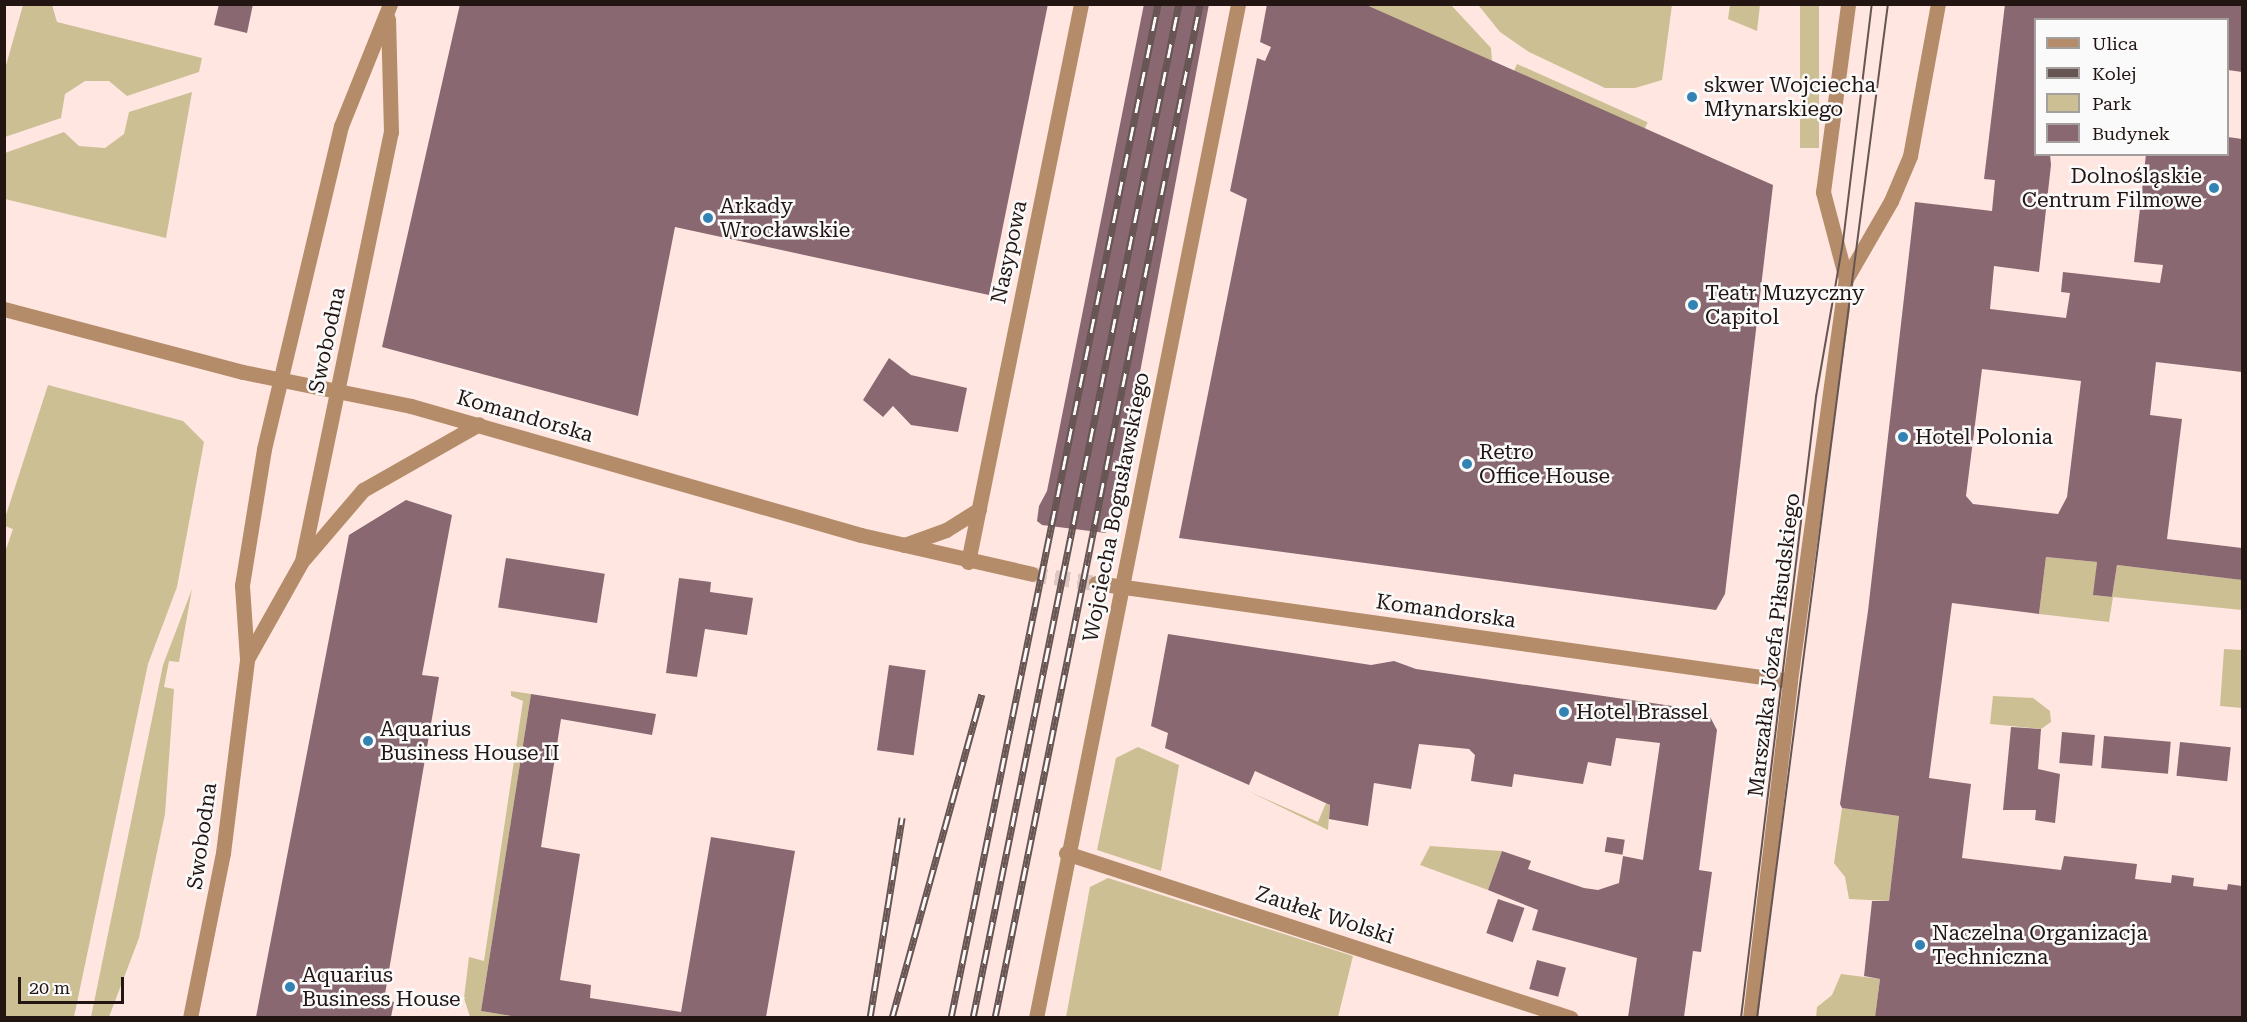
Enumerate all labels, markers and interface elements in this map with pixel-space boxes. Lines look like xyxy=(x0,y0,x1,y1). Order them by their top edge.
legend xyxy=(2034,18,2229,156)
text: Ulica xyxy=(2092,33,2138,54)
text: Kolej xyxy=(2092,63,2137,84)
place label: skwer Wojciecha Młynarskiego xyxy=(1704,72,1876,122)
marker: skwer Wojciecha Młynarskiego xyxy=(1685,90,1699,104)
text: Park xyxy=(2092,93,2132,114)
text: Budynek xyxy=(2092,123,2170,144)
place label: Dolnośląskie Centrum Filmowe xyxy=(2022,163,2202,213)
marker: Dolnośląskie Centrum Filmowe xyxy=(2207,181,2221,195)
place label: Arkady Wrocławskie xyxy=(720,193,850,243)
street label: Nasypowa xyxy=(986,198,1032,306)
marker: Arkady Wrocławskie xyxy=(701,211,715,225)
place label: Teatr Muzyczny Capitol xyxy=(1705,280,1864,330)
street label: Swobodna xyxy=(303,285,351,395)
marker: Teatr Muzyczny Capitol xyxy=(1686,298,1700,312)
street label: Wojciecha Bogusławskiego xyxy=(1077,370,1155,644)
street label: Komandorska xyxy=(454,384,596,448)
place label: Hotel Polonia xyxy=(1915,424,2053,450)
marker: Hotel Polonia xyxy=(1896,430,1910,444)
place label: Retro Office House xyxy=(1479,439,1610,489)
marker: Retro Office House xyxy=(1460,457,1474,471)
street label: Marszałka Józefa Piłsudskiego xyxy=(1743,492,1805,798)
street label: Komandorska xyxy=(1375,589,1517,633)
place label: Hotel Brassel xyxy=(1576,699,1708,725)
marker: Hotel Brassel xyxy=(1557,705,1571,719)
place label: Aquarius Business House II xyxy=(380,716,560,766)
marker: Aquarius Business House II xyxy=(361,734,375,748)
street label: Swobodna xyxy=(182,781,222,891)
street label: Zaułek Wolski xyxy=(1253,881,1397,949)
place label: Naczelna Organizacja Techniczna xyxy=(1932,920,2148,970)
marker: Naczelna Organizacja Techniczna xyxy=(1913,938,1927,952)
place label: Aquarius Business House xyxy=(302,962,461,1012)
scale bar xyxy=(21,965,128,1003)
text: 20 m xyxy=(29,977,70,998)
marker: Aquarius Business House xyxy=(283,980,297,994)

